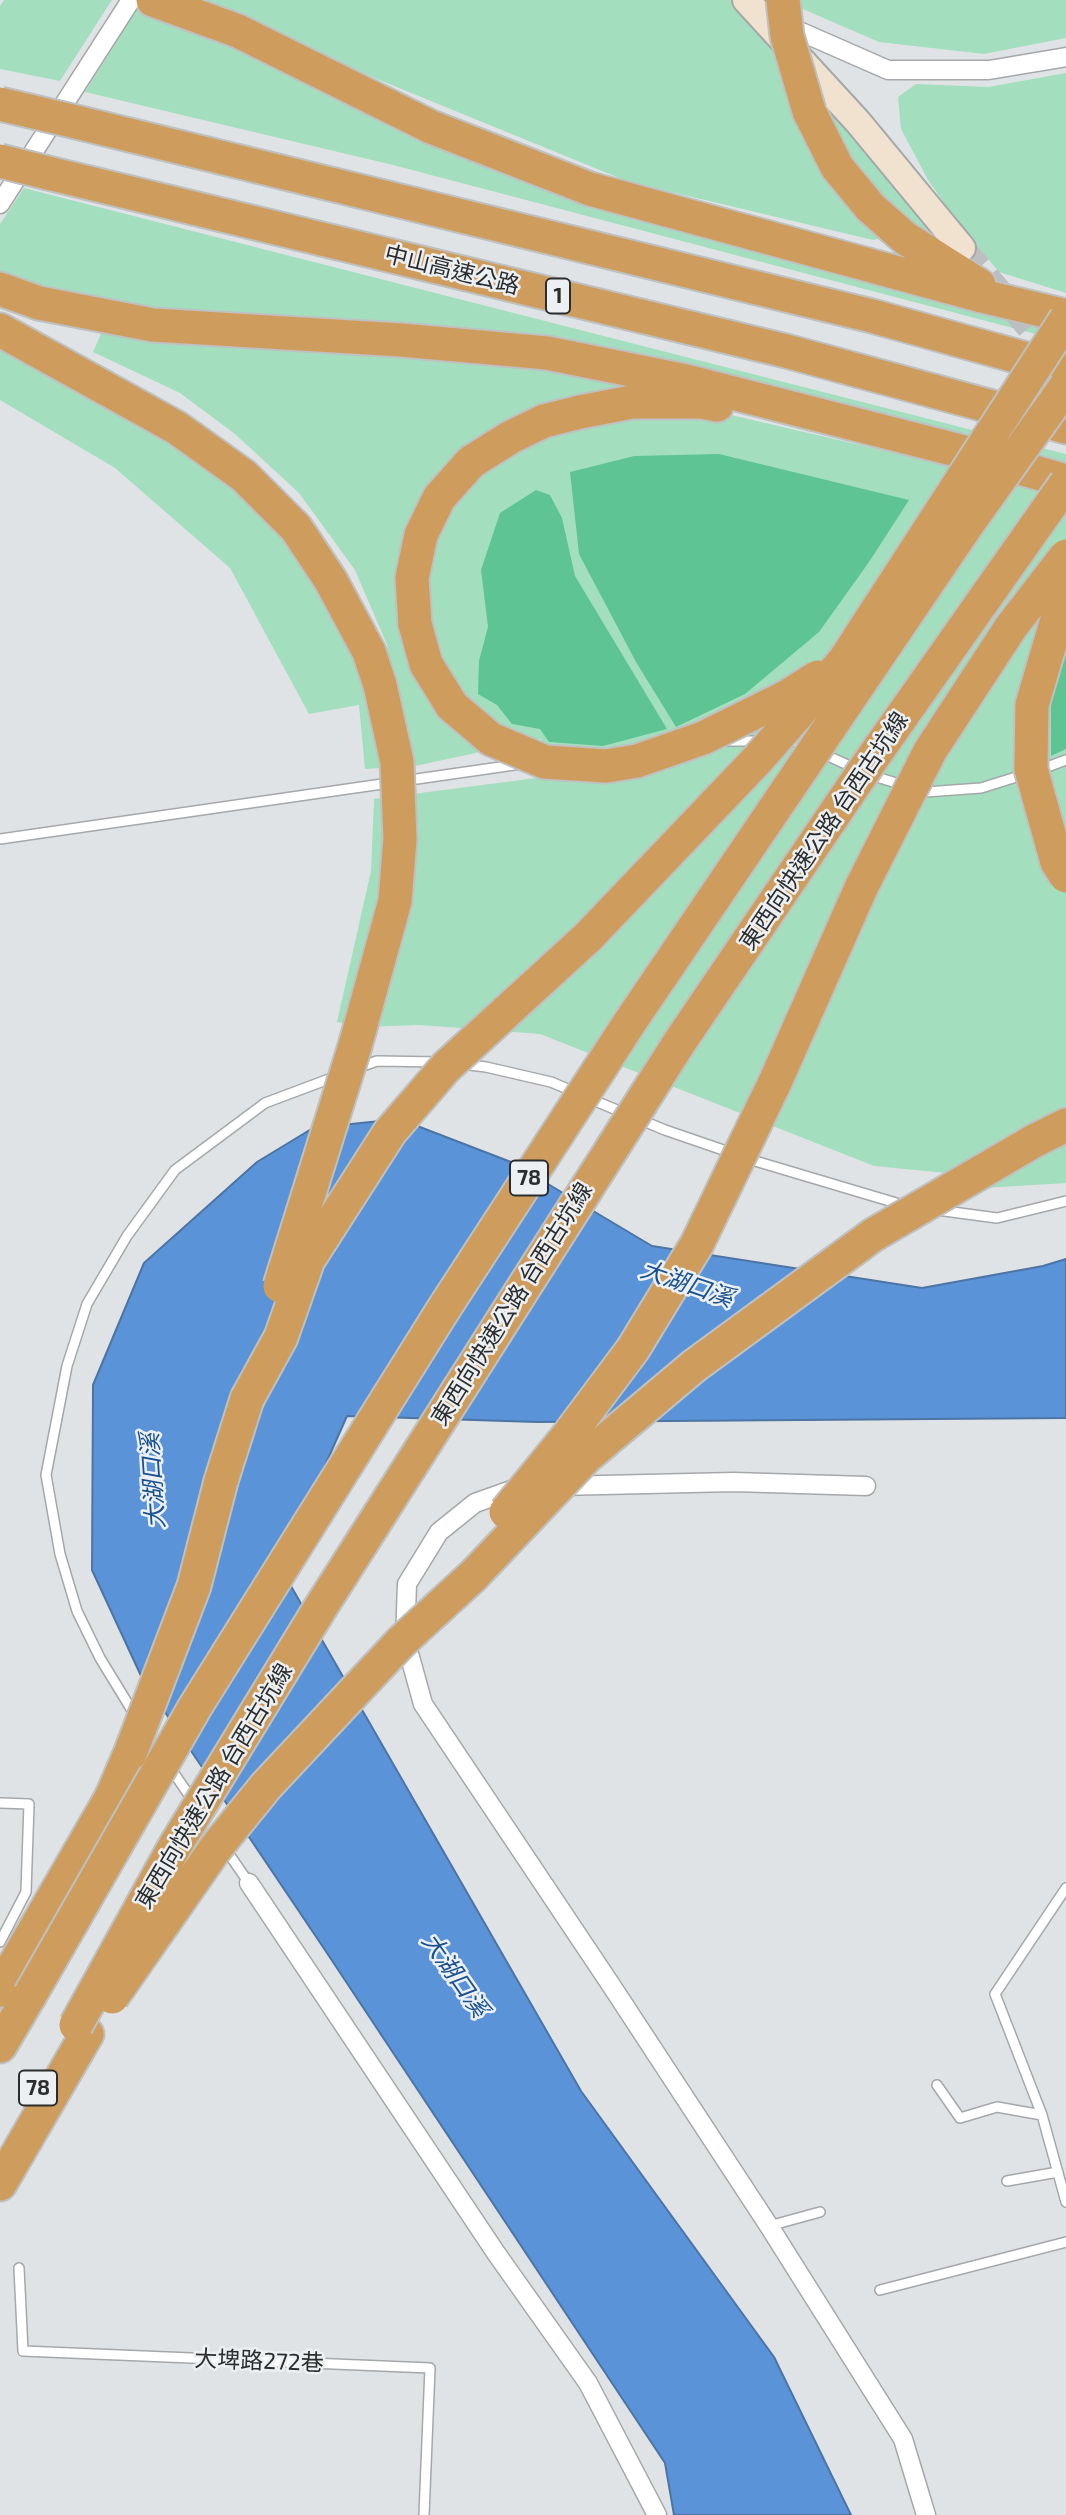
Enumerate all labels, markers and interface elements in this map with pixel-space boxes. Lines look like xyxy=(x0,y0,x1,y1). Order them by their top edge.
street label: 中山高速公路 xyxy=(382,240,522,300)
road number: 1 xyxy=(546,278,570,314)
street label: 東西向快速公路 台西古坑線 xyxy=(734,707,914,955)
road number: 78 xyxy=(510,1160,548,1196)
street label: 東西向快速公路 台西古坑線 xyxy=(426,1177,598,1431)
water label: 大湖口溪 xyxy=(637,1255,737,1313)
water label: 大湖口溪 xyxy=(135,1432,171,1530)
street label: 東西向快速公路 台西古坑線 xyxy=(130,1658,298,1914)
water label: 大湖口溪 xyxy=(416,1927,494,2023)
road number: 78 xyxy=(19,2070,57,2106)
street label: 大埤路272巷 xyxy=(194,2345,324,2377)

